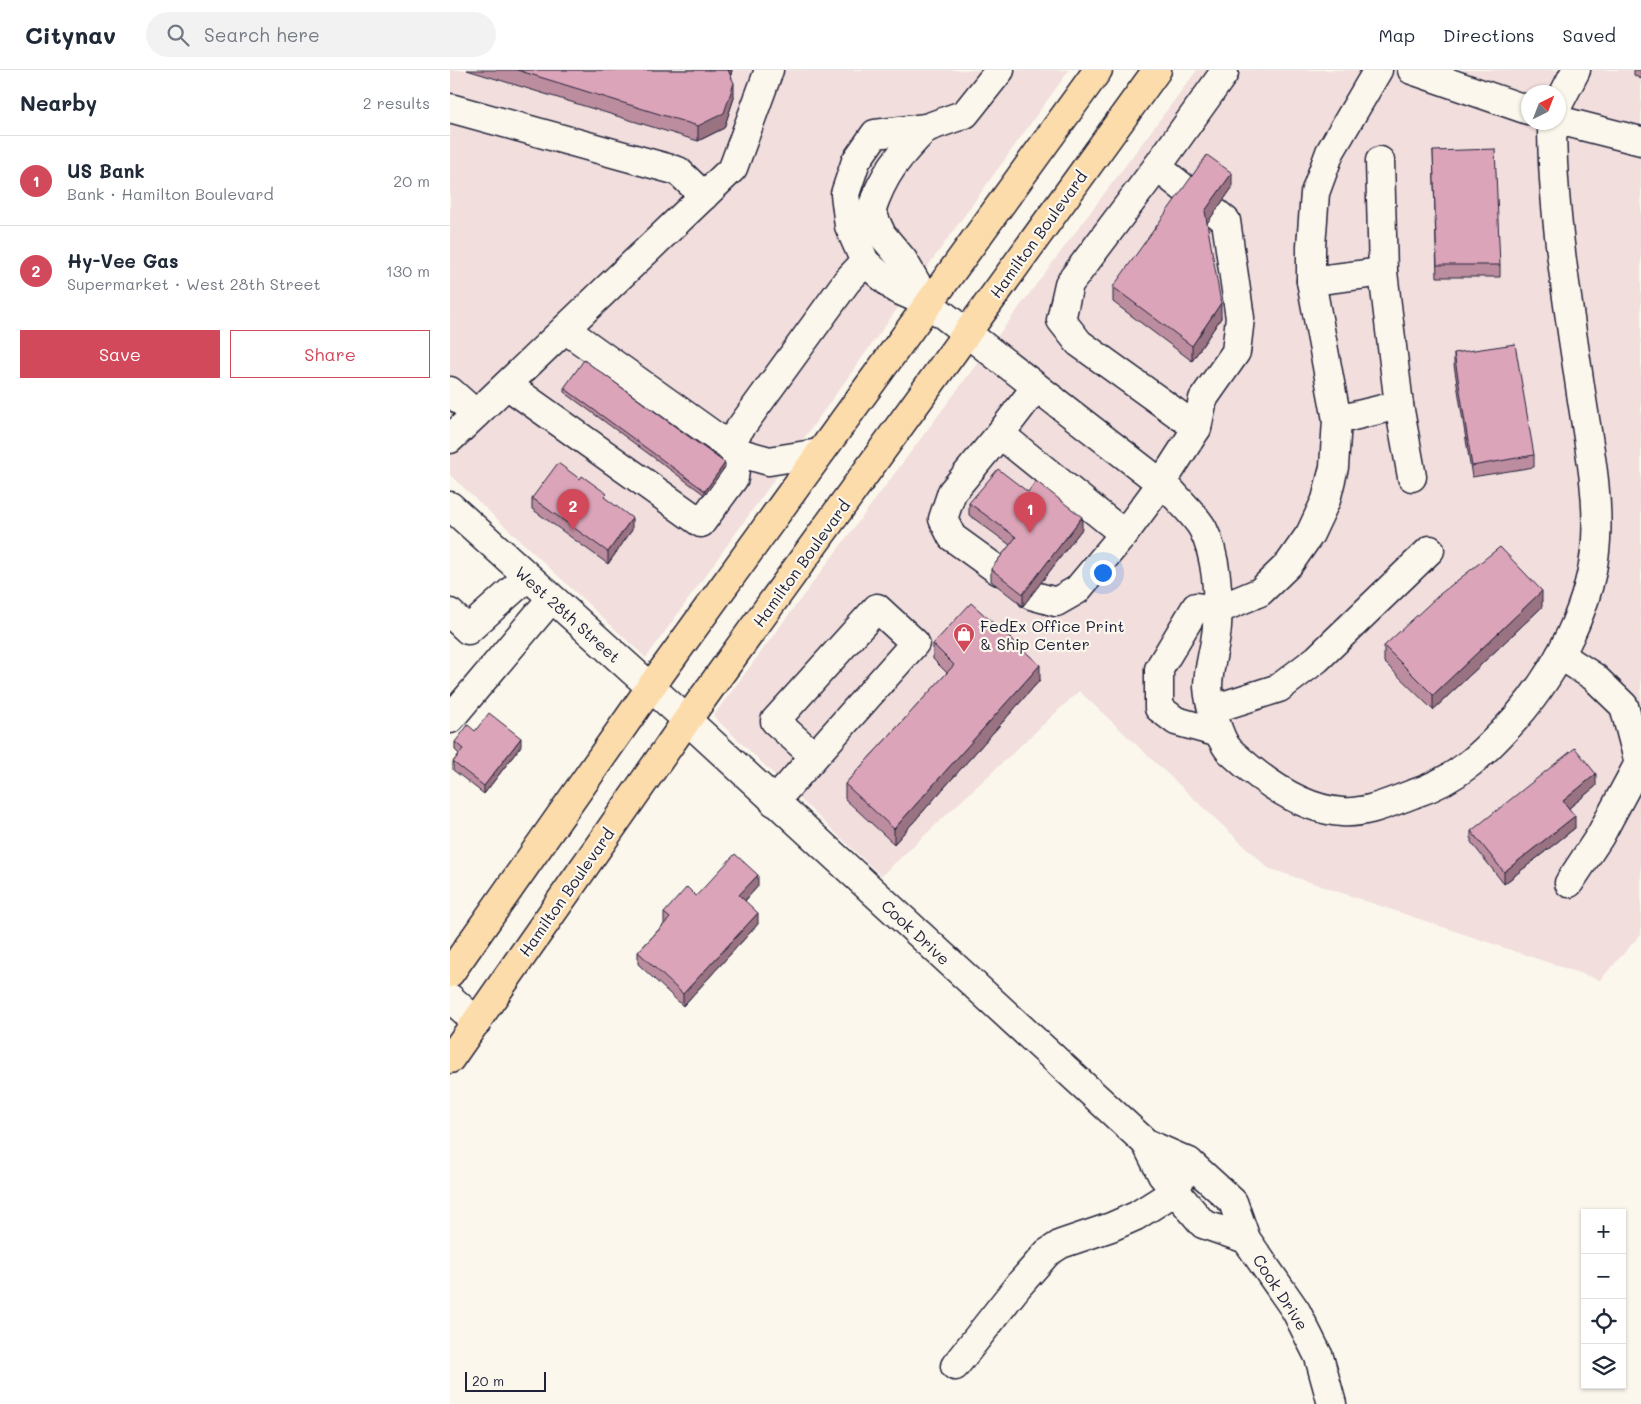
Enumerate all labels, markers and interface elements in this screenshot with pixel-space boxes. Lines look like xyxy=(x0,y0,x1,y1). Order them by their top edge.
search box xyxy=(146,12,496,57)
text: Citynav xyxy=(25,19,116,50)
icon: search xyxy=(164,21,192,49)
text: Search here xyxy=(204,22,320,47)
text: Map xyxy=(1378,23,1415,47)
text: Directions xyxy=(1443,23,1535,47)
text: Saved xyxy=(1563,23,1616,47)
north arrow xyxy=(1521,85,1566,130)
text: Nearby xyxy=(20,89,97,116)
text: 2 results xyxy=(363,92,430,113)
text: US Bank xyxy=(67,158,145,183)
street label: Hamilton Boulevard xyxy=(985,166,1091,302)
text: 1 xyxy=(32,170,40,191)
text: 20 m xyxy=(393,170,430,191)
text: Bank · Hamilton Boulevard xyxy=(67,183,274,204)
text: Hy-Vee Gas xyxy=(67,248,179,273)
text: 2 xyxy=(32,260,40,281)
text: 130 m xyxy=(386,260,430,281)
text: Supermarket · West 28th Street xyxy=(67,273,321,294)
button: Save xyxy=(20,330,220,378)
button: Share xyxy=(230,330,430,378)
pin: 2 xyxy=(557,489,589,530)
pin: 1 xyxy=(1014,492,1046,533)
street label: Hamilton Boulevard xyxy=(748,495,854,631)
your location xyxy=(1090,560,1116,586)
street label: West 28th Street xyxy=(511,561,625,667)
place label: FedEx Office Print & Ship Center xyxy=(980,615,1124,654)
shop icon: FedEx Office Print & Ship Center xyxy=(952,622,976,653)
street label: Hamilton Boulevard xyxy=(514,824,618,960)
street label: Cook Drive xyxy=(877,895,955,969)
map controls xyxy=(1581,1209,1626,1389)
button: + xyxy=(1581,1209,1626,1254)
street label: Cook Drive xyxy=(1249,1250,1313,1334)
button: − xyxy=(1581,1254,1626,1299)
button: locate xyxy=(1581,1299,1626,1344)
button: layers xyxy=(1581,1344,1626,1389)
scale bar xyxy=(465,1369,546,1392)
text: 20 m xyxy=(472,1371,504,1390)

